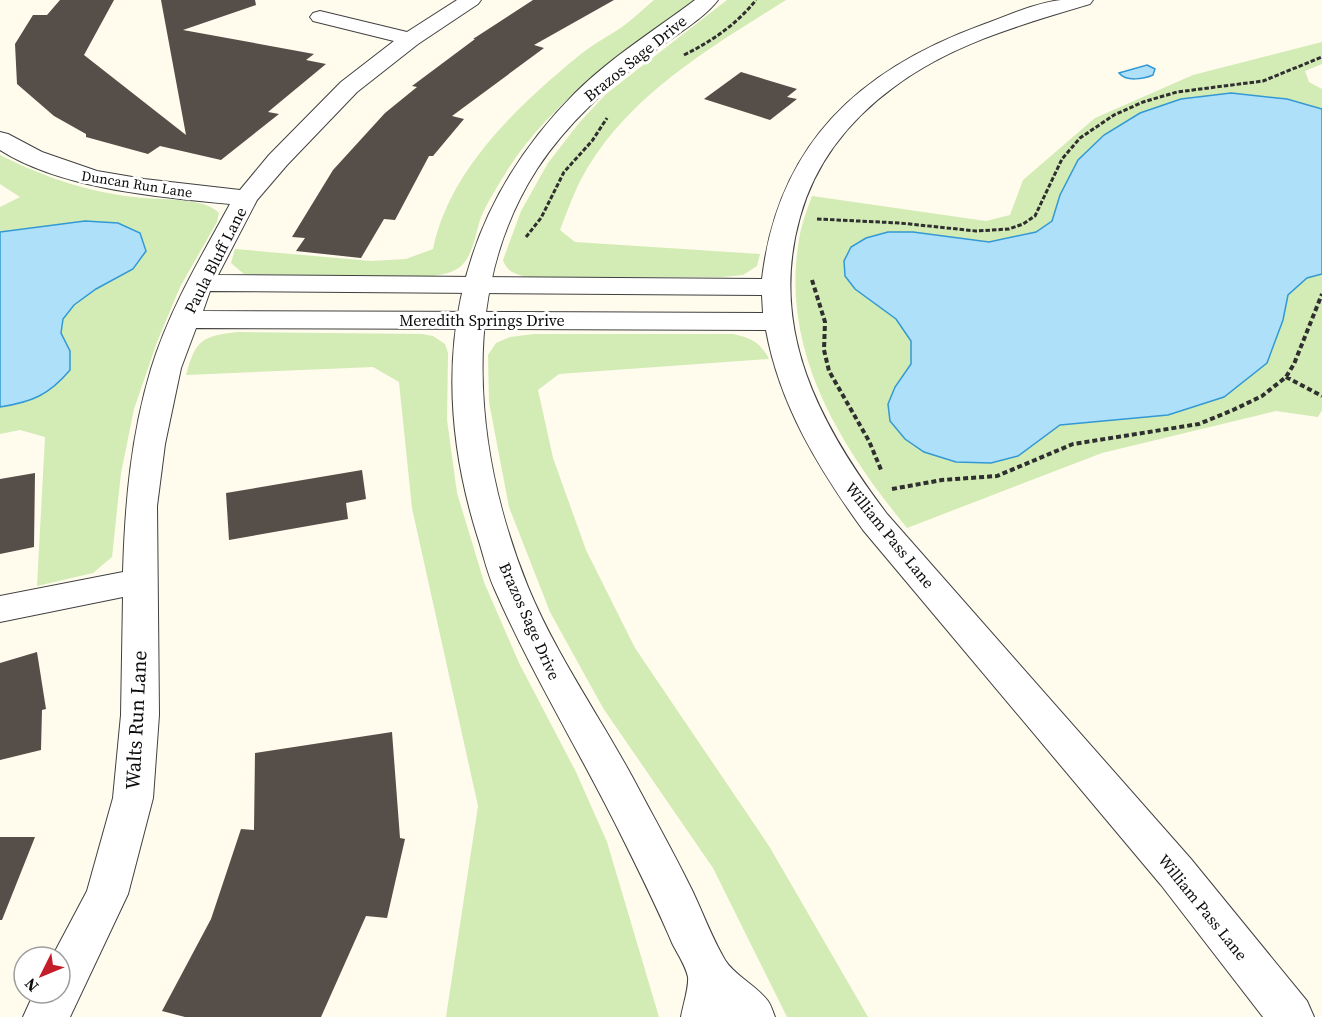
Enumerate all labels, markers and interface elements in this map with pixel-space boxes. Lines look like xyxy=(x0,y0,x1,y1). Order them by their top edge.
street label: Brazos Sage Drive xyxy=(579,10,691,106)
street label: Duncan Run Lane xyxy=(80,165,194,203)
street label: Paula Bluff Lane xyxy=(179,203,251,317)
street label: Meredith Springs Drive xyxy=(399,309,565,331)
street label: William Pass Lane xyxy=(840,477,940,593)
street label: Brazos Sage Drive xyxy=(494,559,566,683)
street label: Walts Run Lane xyxy=(118,650,154,790)
street label: William Pass Lane xyxy=(1153,849,1253,965)
north arrow xyxy=(12,945,72,1005)
text: N xyxy=(19,973,43,997)

